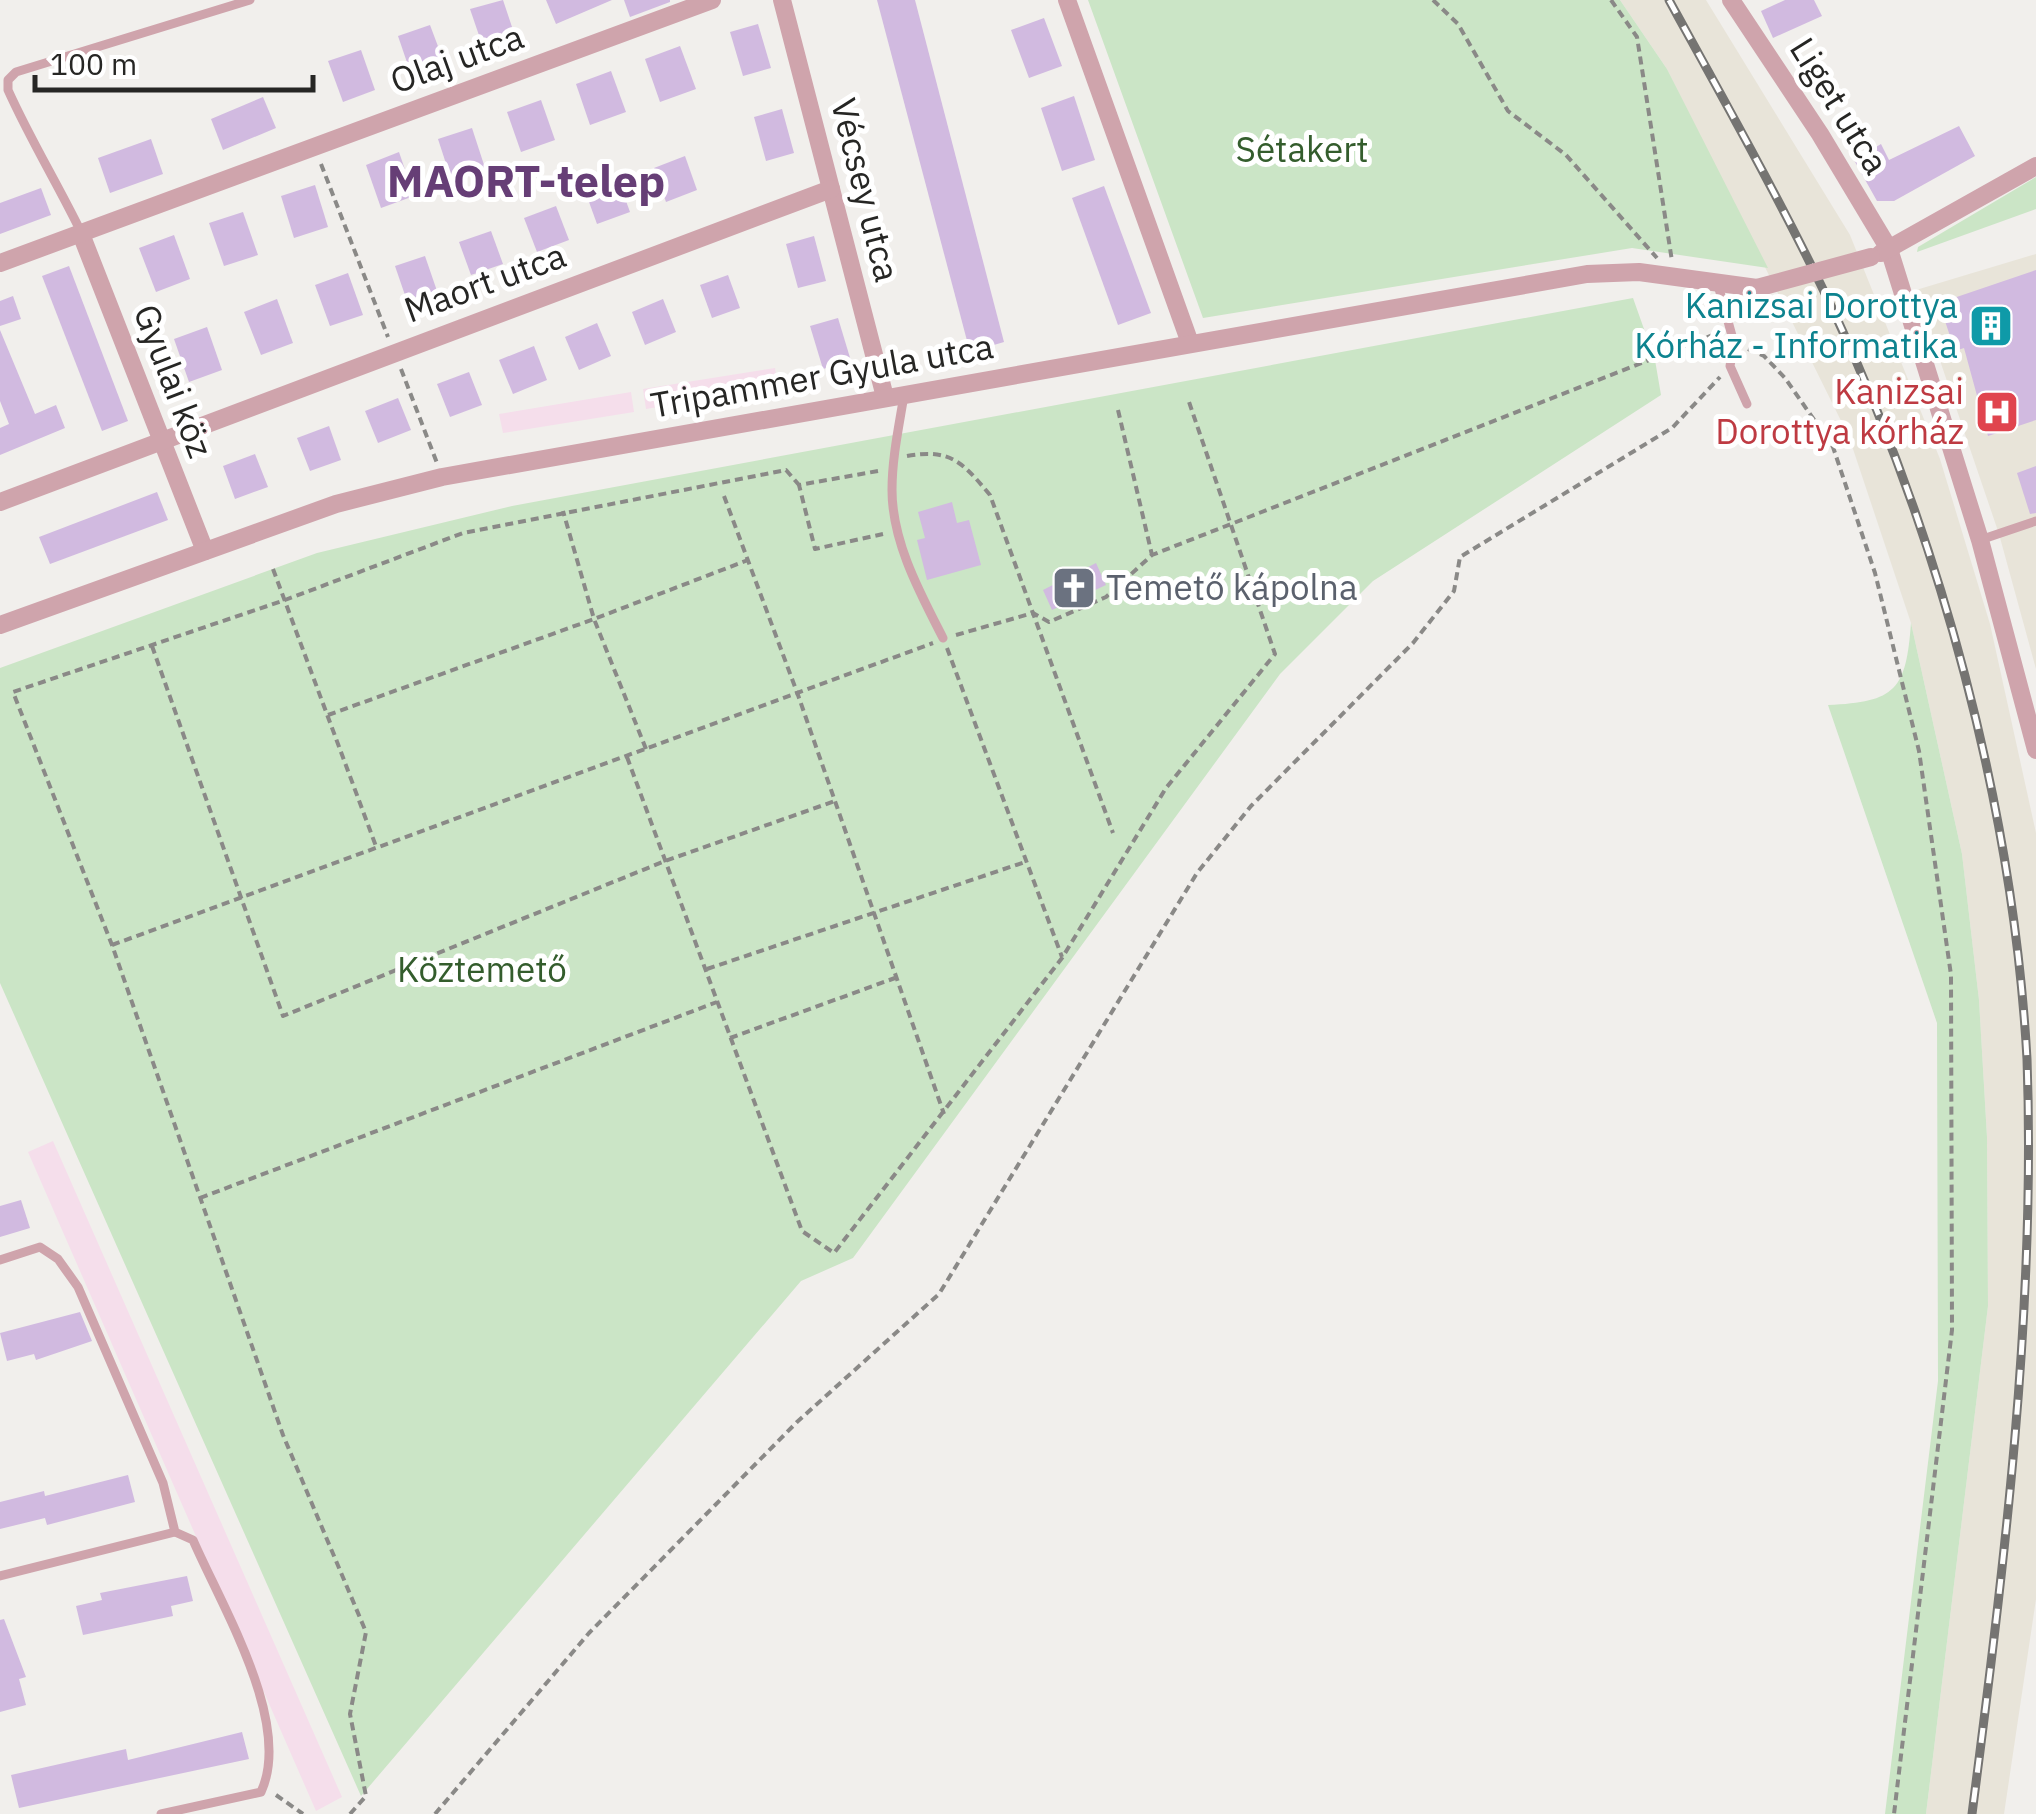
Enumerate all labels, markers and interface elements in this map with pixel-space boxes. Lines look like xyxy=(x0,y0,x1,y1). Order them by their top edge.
street label: Olaj utca xyxy=(384,13,530,103)
street label: Liget utca xyxy=(1780,29,1900,182)
scale bar xyxy=(35,30,312,92)
text: 100 m xyxy=(50,44,137,83)
street label: Vécsey utca xyxy=(821,93,911,286)
park label: Sétakert xyxy=(1236,126,1368,172)
district label: MAORT-telep xyxy=(387,151,665,209)
street label: Maort utca xyxy=(398,232,572,332)
place label: Kanizsai Dorottya Kórház - Informatika xyxy=(1634,282,1958,368)
street label: Gyulai köz xyxy=(124,298,224,464)
building icon: Kanizsai Dorottya Kórház - Informatika xyxy=(1968,303,2014,349)
street label: Tripammer Gyula utca xyxy=(647,322,997,428)
place label: Kanizsai Dorottya kórház xyxy=(1715,368,1964,454)
hospital icon: Kanizsai Dorottya kórház xyxy=(1974,389,2020,435)
place label: Temető kápolna xyxy=(1106,564,1358,610)
church icon: Temető kápolna xyxy=(1051,565,1097,611)
park label: Köztemető xyxy=(397,946,567,992)

